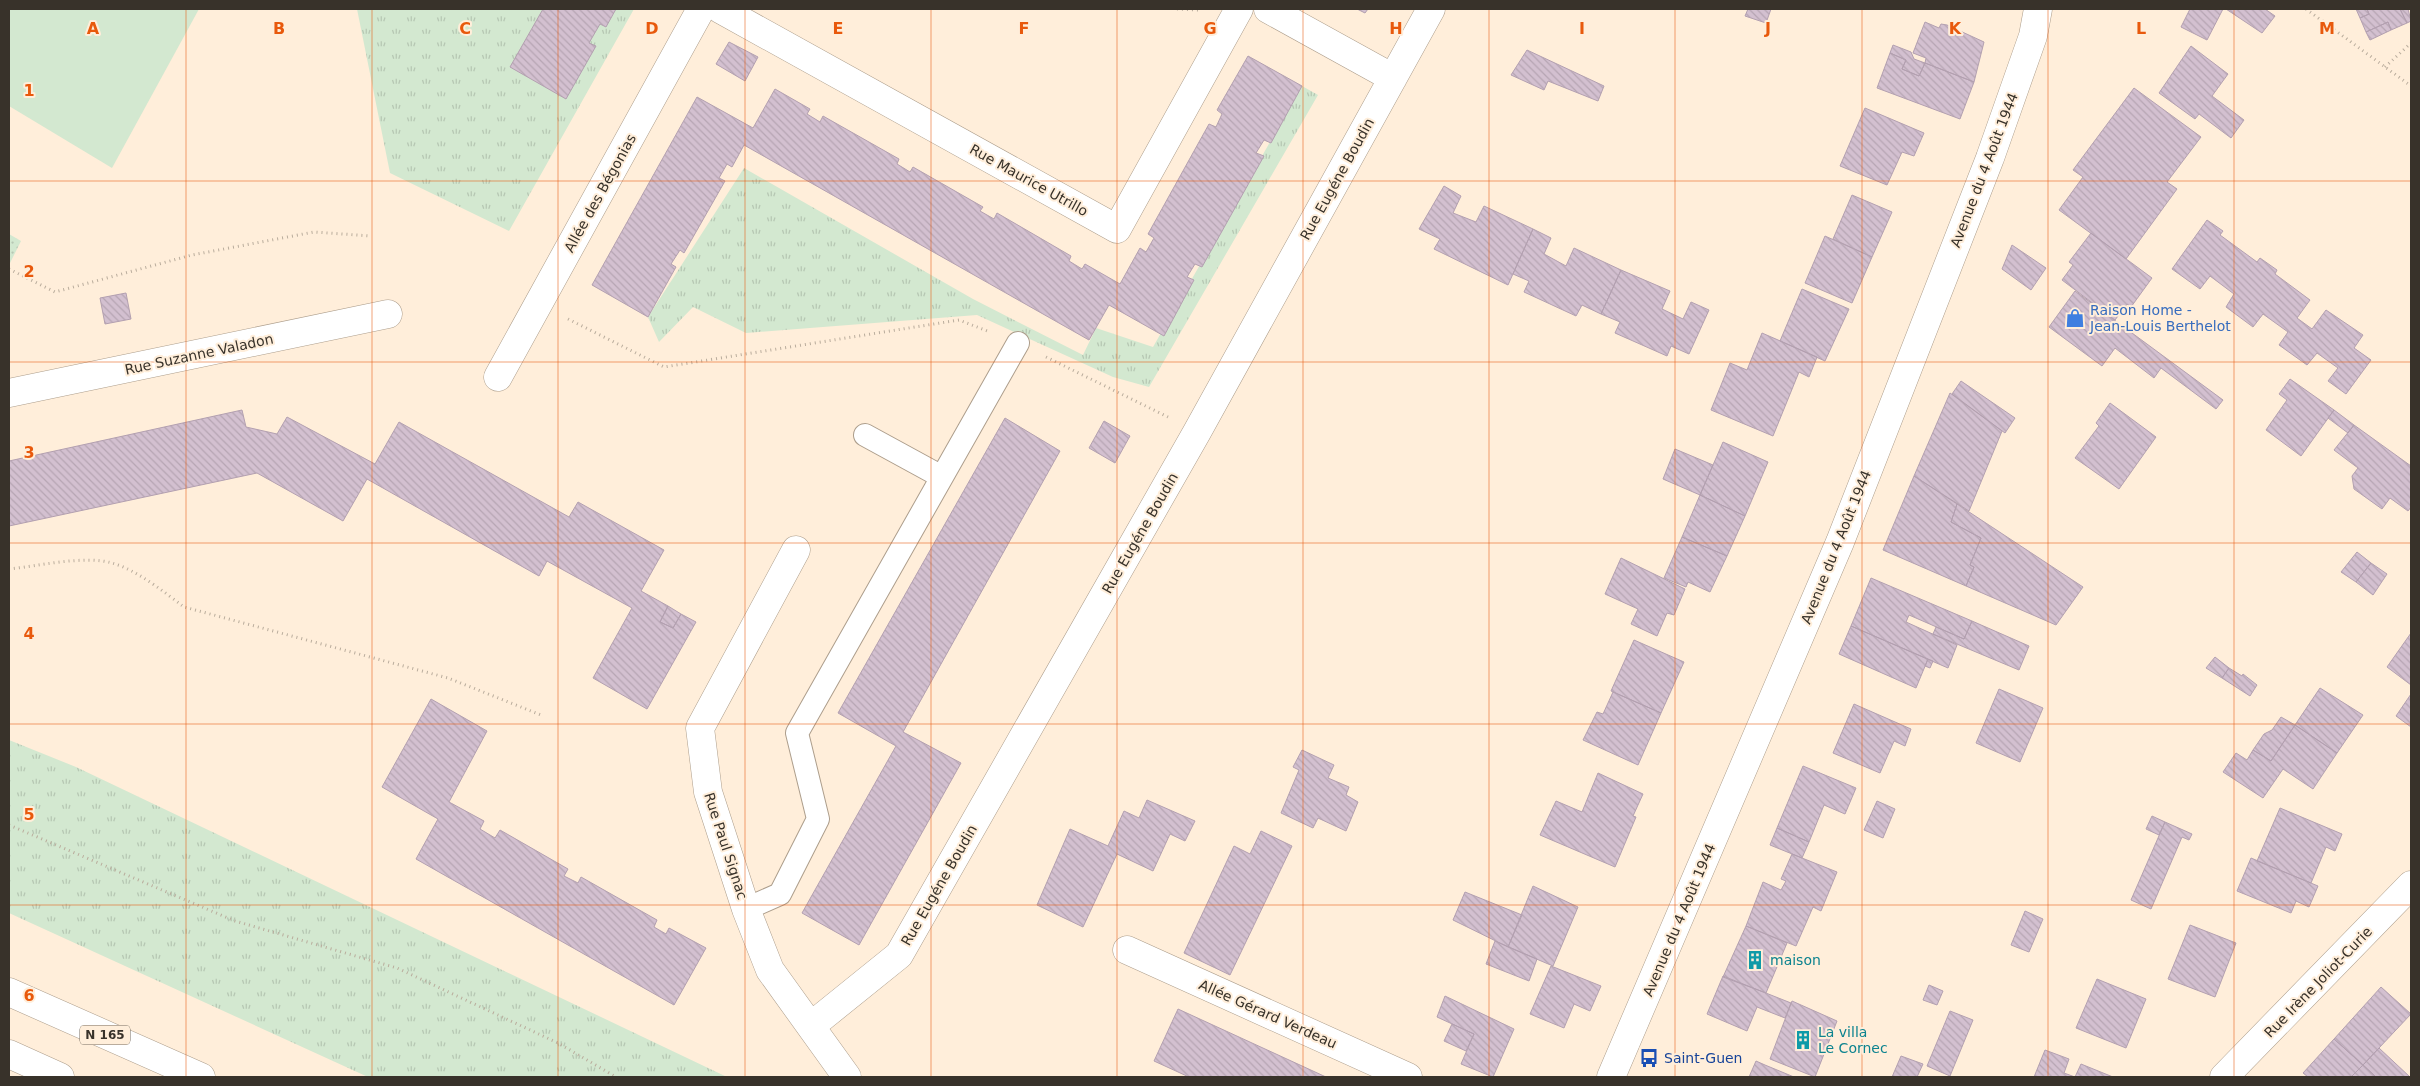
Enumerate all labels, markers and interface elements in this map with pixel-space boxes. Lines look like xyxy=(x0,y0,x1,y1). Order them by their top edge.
text: A xyxy=(87,19,100,38)
text: B xyxy=(273,19,285,38)
text: C xyxy=(459,19,471,38)
text: D xyxy=(645,19,659,38)
text: E xyxy=(833,19,843,38)
text: F xyxy=(1019,19,1029,38)
text: G xyxy=(1203,19,1217,38)
text: H xyxy=(1389,19,1403,38)
text: I xyxy=(1579,19,1585,38)
text: J xyxy=(1764,19,1771,38)
text: K xyxy=(1949,19,1962,38)
text: L xyxy=(2136,19,2146,38)
text: M xyxy=(2319,19,2335,38)
text: 1 xyxy=(23,81,35,100)
street label: Avenue du 4 Août 1944 xyxy=(1947,90,2021,250)
street label: Rue Eugéne Boudin xyxy=(1297,115,1377,243)
street label: Allée des Bégonias xyxy=(561,131,639,255)
street label: Rue Maurice Utrillo xyxy=(967,141,1091,219)
text: 2 xyxy=(23,262,35,281)
place label: Raison Home - Jean-Louis Berthelot xyxy=(2089,302,2231,334)
shop icon: Raison Home - Jean-Louis Berthelot xyxy=(2064,307,2086,329)
street label: Rue Suzanne Valadon xyxy=(123,330,275,378)
text: 3 xyxy=(23,443,35,462)
street label: Avenue du 4 Août 1944 xyxy=(1798,468,1874,626)
street label: Rue Eugéne Boudin xyxy=(1099,470,1181,596)
text: 4 xyxy=(23,624,35,643)
street label: Rue Paul Signac xyxy=(701,791,751,901)
text: 5 xyxy=(23,805,35,824)
street label: Rue Eugéne Boudin xyxy=(898,822,980,948)
street label: Avenue du 4 Août 1944 xyxy=(1640,841,1719,999)
street label: Rue Irène Joliot-Curie xyxy=(2261,923,2375,1041)
building icon: maison xyxy=(1744,949,1766,971)
place label: maison xyxy=(1770,952,1821,968)
street label: Allée Gérard Verdeau xyxy=(1197,976,1339,1052)
text: 6 xyxy=(23,986,35,1005)
place label: La villa Le Cornec xyxy=(1818,1024,1888,1056)
road number: N 165 xyxy=(80,1026,130,1044)
building icon: La villa Le Cornec xyxy=(1792,1029,1814,1051)
bus stop icon: Saint-Guen xyxy=(1638,1047,1660,1069)
place label: Saint-Guen xyxy=(1664,1050,1743,1066)

